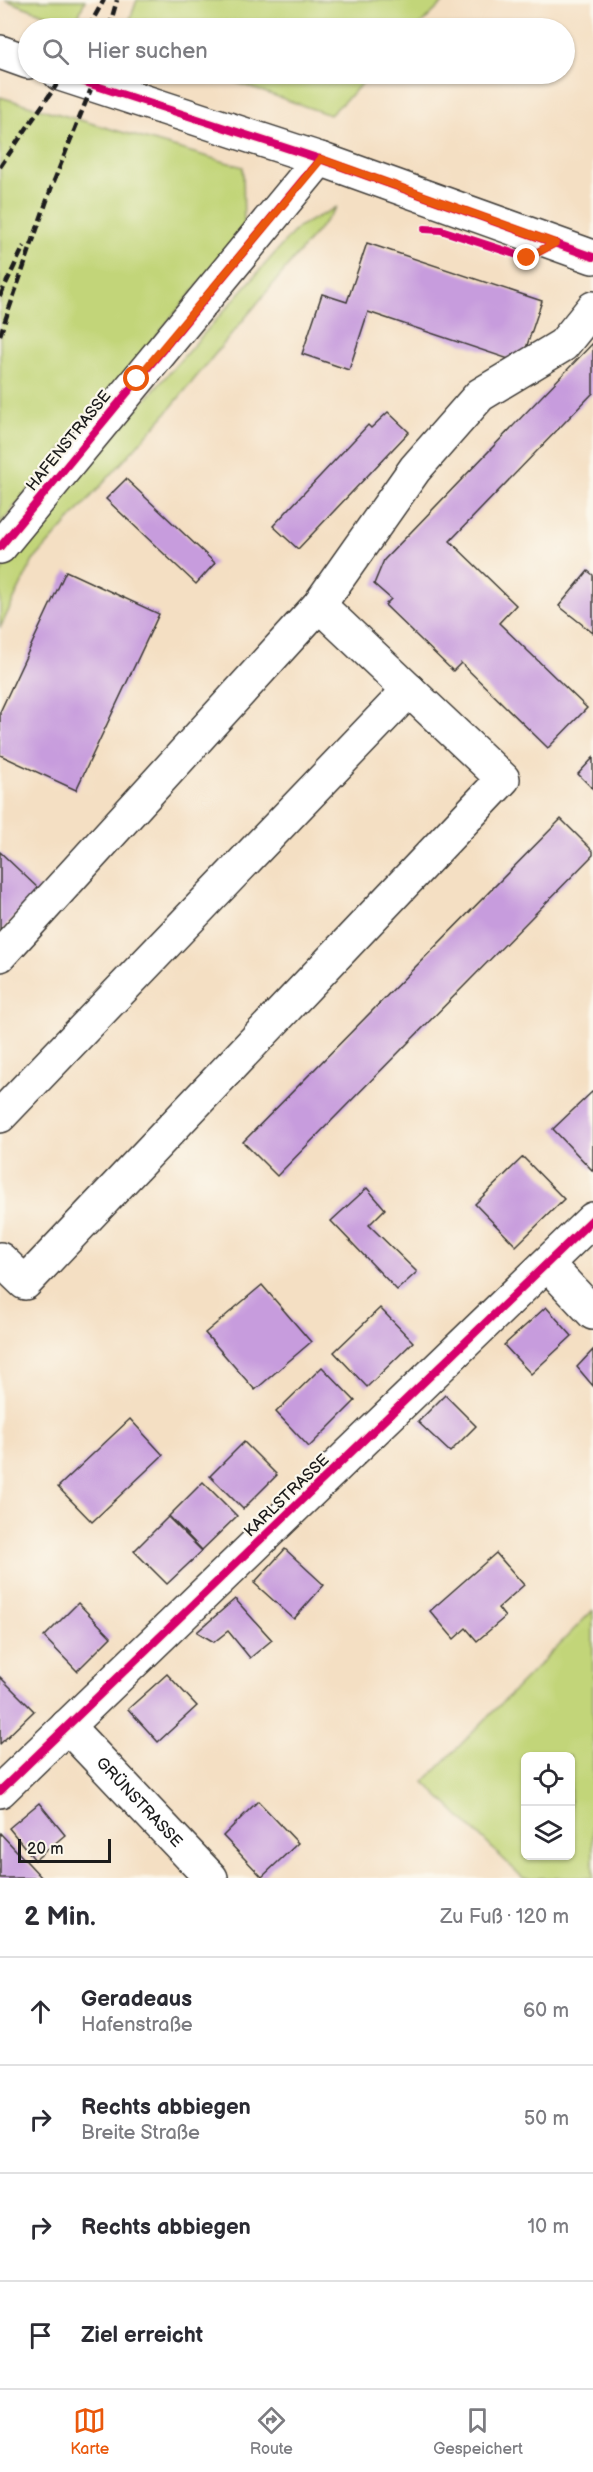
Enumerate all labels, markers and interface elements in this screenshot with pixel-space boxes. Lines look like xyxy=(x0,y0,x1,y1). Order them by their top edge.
search box xyxy=(18,18,575,84)
icon: search xyxy=(39,35,72,68)
text: Hier suchen xyxy=(87,38,208,65)
route end xyxy=(513,244,539,270)
route start xyxy=(123,365,149,391)
street label: HAFENSTRASSE xyxy=(23,387,115,495)
street label: KARLSTRASSE xyxy=(241,1451,333,1541)
map controls xyxy=(521,1752,575,1860)
button: locate xyxy=(521,1752,575,1806)
street label: GRÜNSTRASSE xyxy=(92,1753,186,1851)
button: layers xyxy=(521,1806,575,1860)
scale bar xyxy=(18,1836,111,1864)
text: 20 m xyxy=(27,1840,63,1859)
text: 2 Min. xyxy=(24,1902,96,1933)
text: Zu Fuß · 120 m xyxy=(440,1905,569,1929)
text: Geradeaus xyxy=(81,1986,192,2013)
icon: ahead xyxy=(24,1995,57,2028)
text: 60 m xyxy=(523,1999,569,2023)
text: Hafenstraße xyxy=(81,2013,193,2037)
text: Rechts abbiegen xyxy=(81,2094,251,2121)
icon: right xyxy=(24,2103,57,2136)
text: 50 m xyxy=(524,2107,569,2131)
text: Breite Straße xyxy=(81,2121,200,2145)
icon: right xyxy=(24,2211,57,2244)
text: Rechts abbiegen xyxy=(81,2214,251,2241)
text: 10 m xyxy=(528,2215,569,2239)
icon: arrive xyxy=(24,2319,57,2352)
text: Ziel erreicht xyxy=(81,2322,203,2349)
tab: Karte xyxy=(70,2404,109,2459)
tab: Route xyxy=(250,2404,293,2459)
tab: Gespeichert xyxy=(433,2404,523,2459)

